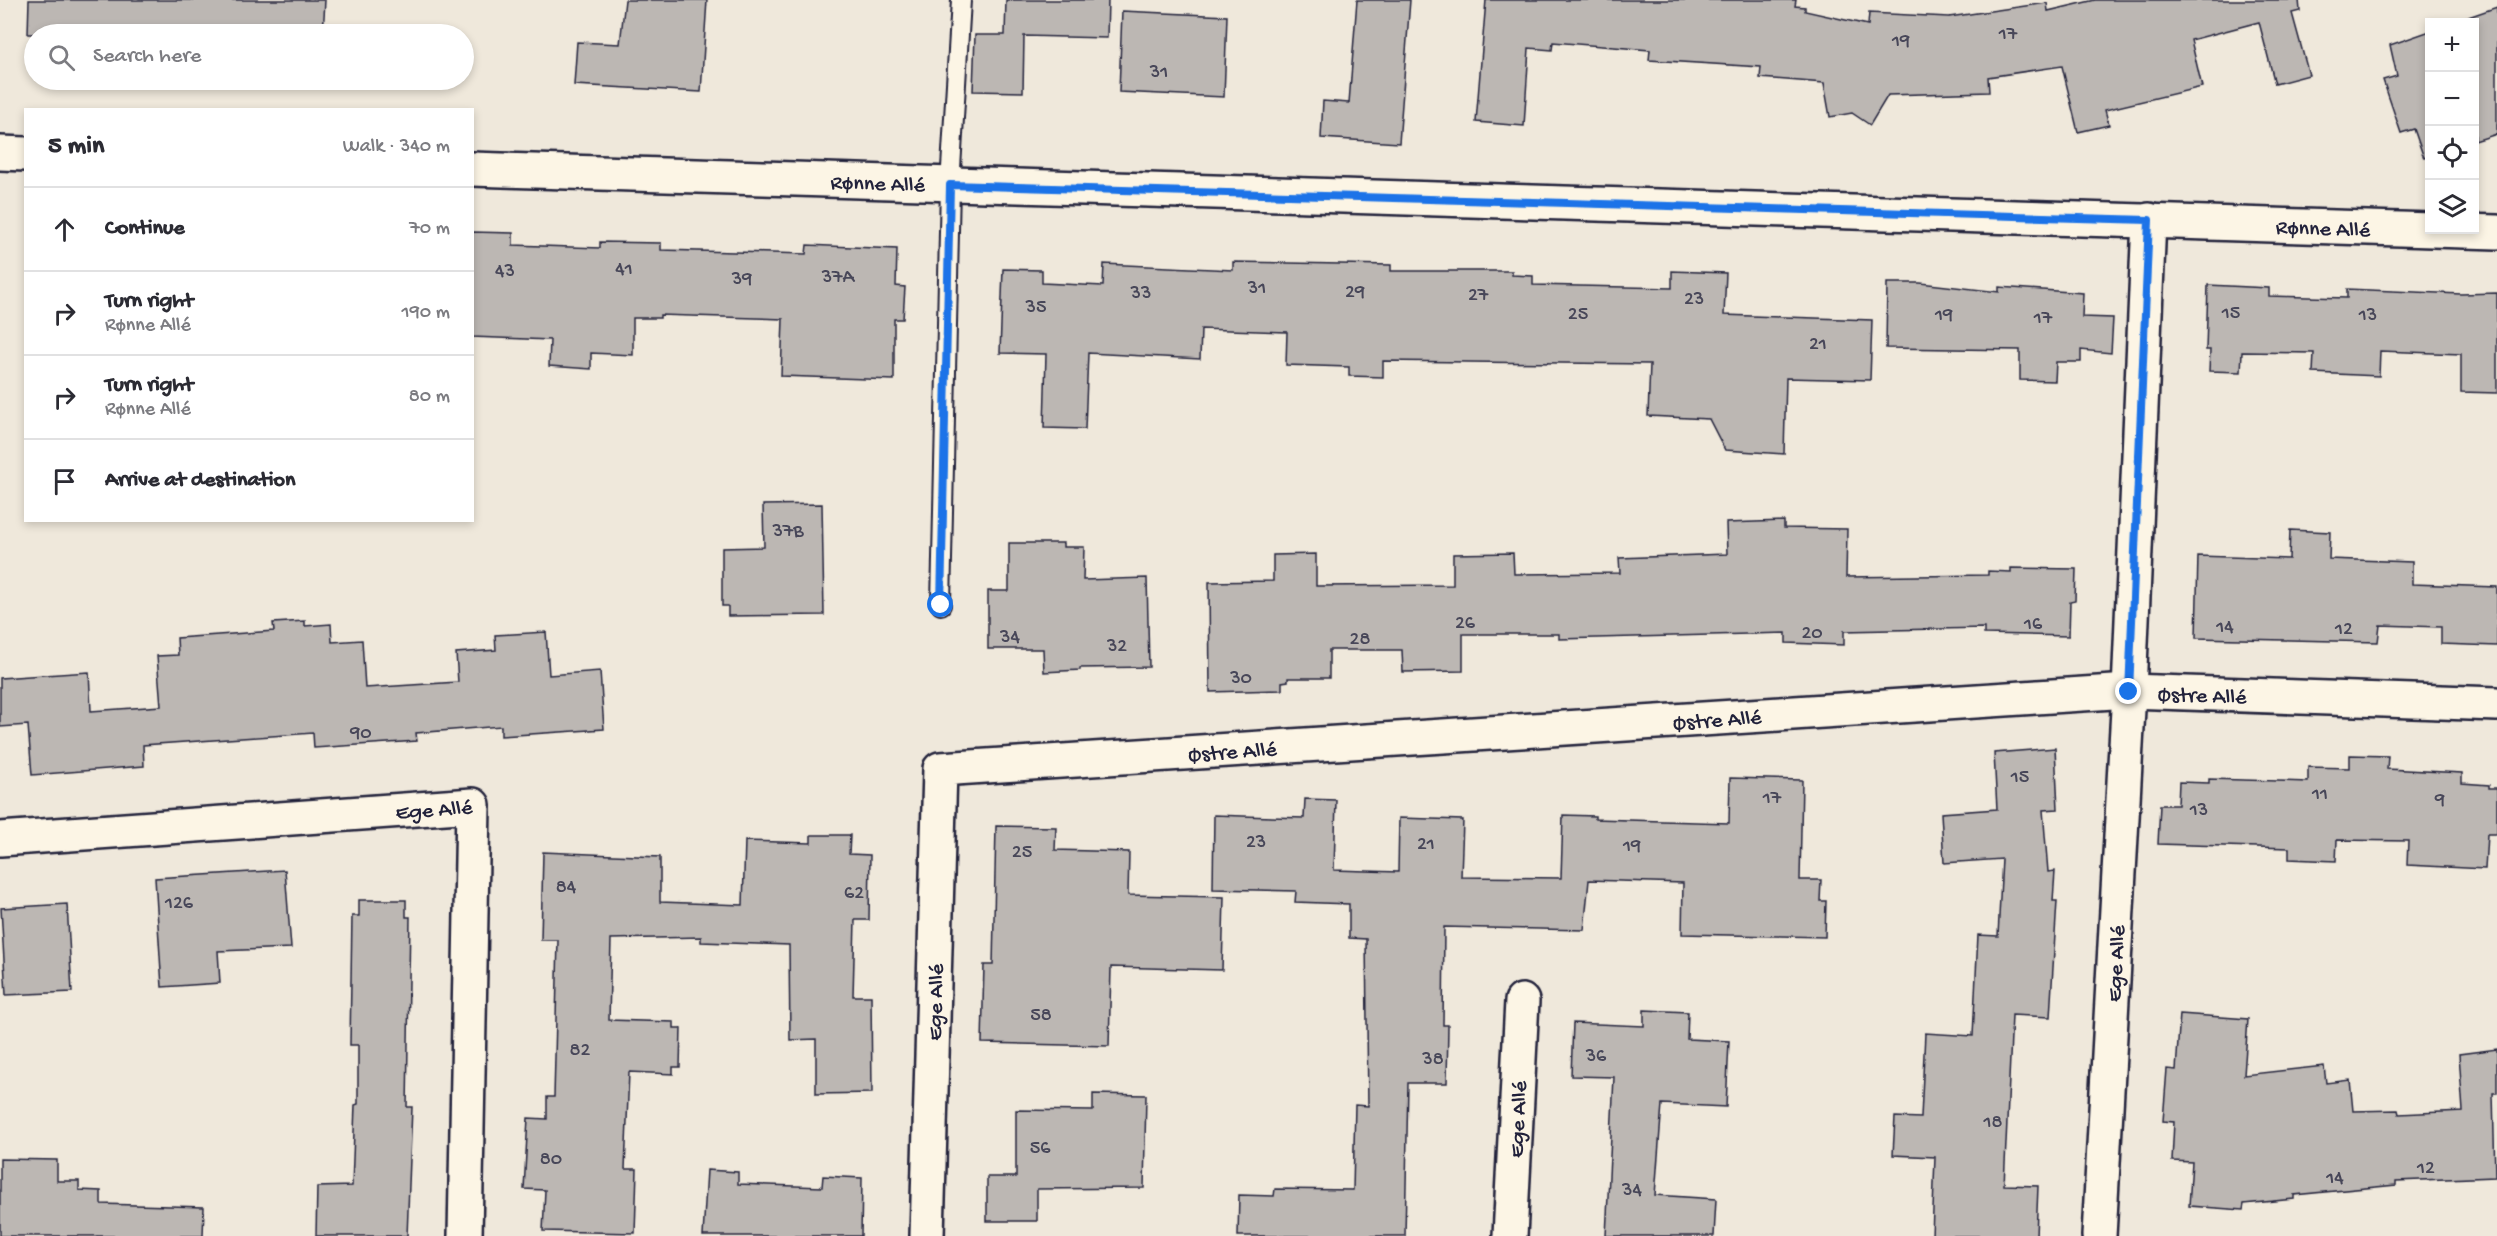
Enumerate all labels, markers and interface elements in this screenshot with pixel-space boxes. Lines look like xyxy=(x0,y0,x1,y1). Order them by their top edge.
map controls xyxy=(2425,18,2479,234)
button: + xyxy=(2425,18,2479,72)
search box xyxy=(24,24,474,90)
house number: 17 xyxy=(1998,24,2018,47)
house number: 19 xyxy=(1891,31,1910,54)
icon: search xyxy=(45,41,78,74)
text: Search here xyxy=(93,44,201,70)
house number: 31 xyxy=(1149,62,1168,85)
button: − xyxy=(2425,72,2479,126)
button: locate xyxy=(2425,126,2479,180)
text: 5 min xyxy=(48,132,104,163)
text: Walk · 340 m xyxy=(343,136,450,159)
street label: Rønne Allé xyxy=(830,171,926,200)
button: layers xyxy=(2425,180,2479,234)
icon: ahead xyxy=(48,213,81,246)
text: Continue xyxy=(105,216,185,242)
street label: Rønne Allé xyxy=(2275,216,2371,245)
text: 70 m xyxy=(409,218,450,241)
house number: 41 xyxy=(615,259,633,282)
house number: 43 xyxy=(495,261,515,284)
house number: 37A xyxy=(821,267,855,290)
house number: 39 xyxy=(731,269,752,292)
house number: 31 xyxy=(1247,278,1266,301)
house number: 29 xyxy=(1345,282,1365,305)
house number: 33 xyxy=(1130,283,1151,306)
house number: 27 xyxy=(1468,285,1489,308)
text: Turn right xyxy=(105,289,193,315)
house number: 23 xyxy=(1684,289,1704,312)
icon: right xyxy=(48,297,81,330)
house number: 35 xyxy=(1025,297,1046,320)
text: 190 m xyxy=(402,302,450,325)
house number: 15 xyxy=(2221,303,2240,326)
house number: 25 xyxy=(1568,304,1588,327)
house number: 19 xyxy=(1934,305,1953,328)
house number: 13 xyxy=(2358,305,2377,328)
house number: 17 xyxy=(2033,308,2053,331)
text: Rønne Allé xyxy=(105,315,191,338)
house number: 21 xyxy=(1809,334,1827,357)
text: Turn right xyxy=(105,373,193,399)
icon: right xyxy=(48,381,81,414)
text: 80 m xyxy=(409,386,450,409)
text: Rønne Allé xyxy=(105,399,191,422)
icon: arrive xyxy=(48,465,81,498)
text: Arrive at destination xyxy=(105,468,295,494)
house number: 37B xyxy=(771,521,804,544)
route start xyxy=(927,591,953,617)
house number: 26 xyxy=(1455,613,1476,636)
house number: 16 xyxy=(2023,614,2043,637)
house number: 14 xyxy=(2215,617,2234,640)
house number: 12 xyxy=(2334,619,2353,642)
house number: 20 xyxy=(1801,623,1823,646)
house number: 34 xyxy=(999,627,1020,650)
house number: 28 xyxy=(1350,629,1370,652)
house number: 32 xyxy=(1106,636,1127,659)
house number: 30 xyxy=(1229,668,1252,691)
route end xyxy=(2115,678,2141,704)
street label: Østre Allé xyxy=(2157,683,2248,712)
street label: Østre Allé xyxy=(1672,706,1763,738)
house number: 90 xyxy=(349,723,372,746)
street label: Østre Allé xyxy=(1187,738,1278,770)
house number: 15 xyxy=(2010,767,2029,790)
house number: 11 xyxy=(2311,784,2328,807)
house number: 17 xyxy=(1762,788,1782,811)
house number: 9 xyxy=(2434,790,2445,813)
street label: Ege Allé xyxy=(395,796,474,828)
house number: 13 xyxy=(2189,800,2208,823)
house number: 23 xyxy=(1246,832,1266,855)
house number: 21 xyxy=(1417,834,1435,857)
house number: 19 xyxy=(1622,836,1641,859)
house number: 25 xyxy=(1012,842,1032,865)
house number: 84 xyxy=(556,877,577,900)
house number: 62 xyxy=(844,883,864,906)
house number: 126 xyxy=(164,893,194,916)
street label: Ege Allé xyxy=(2103,924,2133,1003)
street label: Ege Allé xyxy=(923,963,952,1041)
house number: 58 xyxy=(1030,1005,1052,1028)
house number: 82 xyxy=(570,1040,591,1063)
house number: 36 xyxy=(1585,1046,1607,1069)
house number: 38 xyxy=(1421,1049,1444,1072)
street label: Ege Allé xyxy=(1505,1080,1535,1158)
house number: 18 xyxy=(1982,1112,2003,1135)
house number: 56 xyxy=(1030,1138,1051,1161)
house number: 80 xyxy=(540,1149,562,1172)
house number: 12 xyxy=(2416,1158,2435,1181)
house number: 14 xyxy=(2325,1168,2344,1191)
house number: 34 xyxy=(1621,1180,1642,1203)

